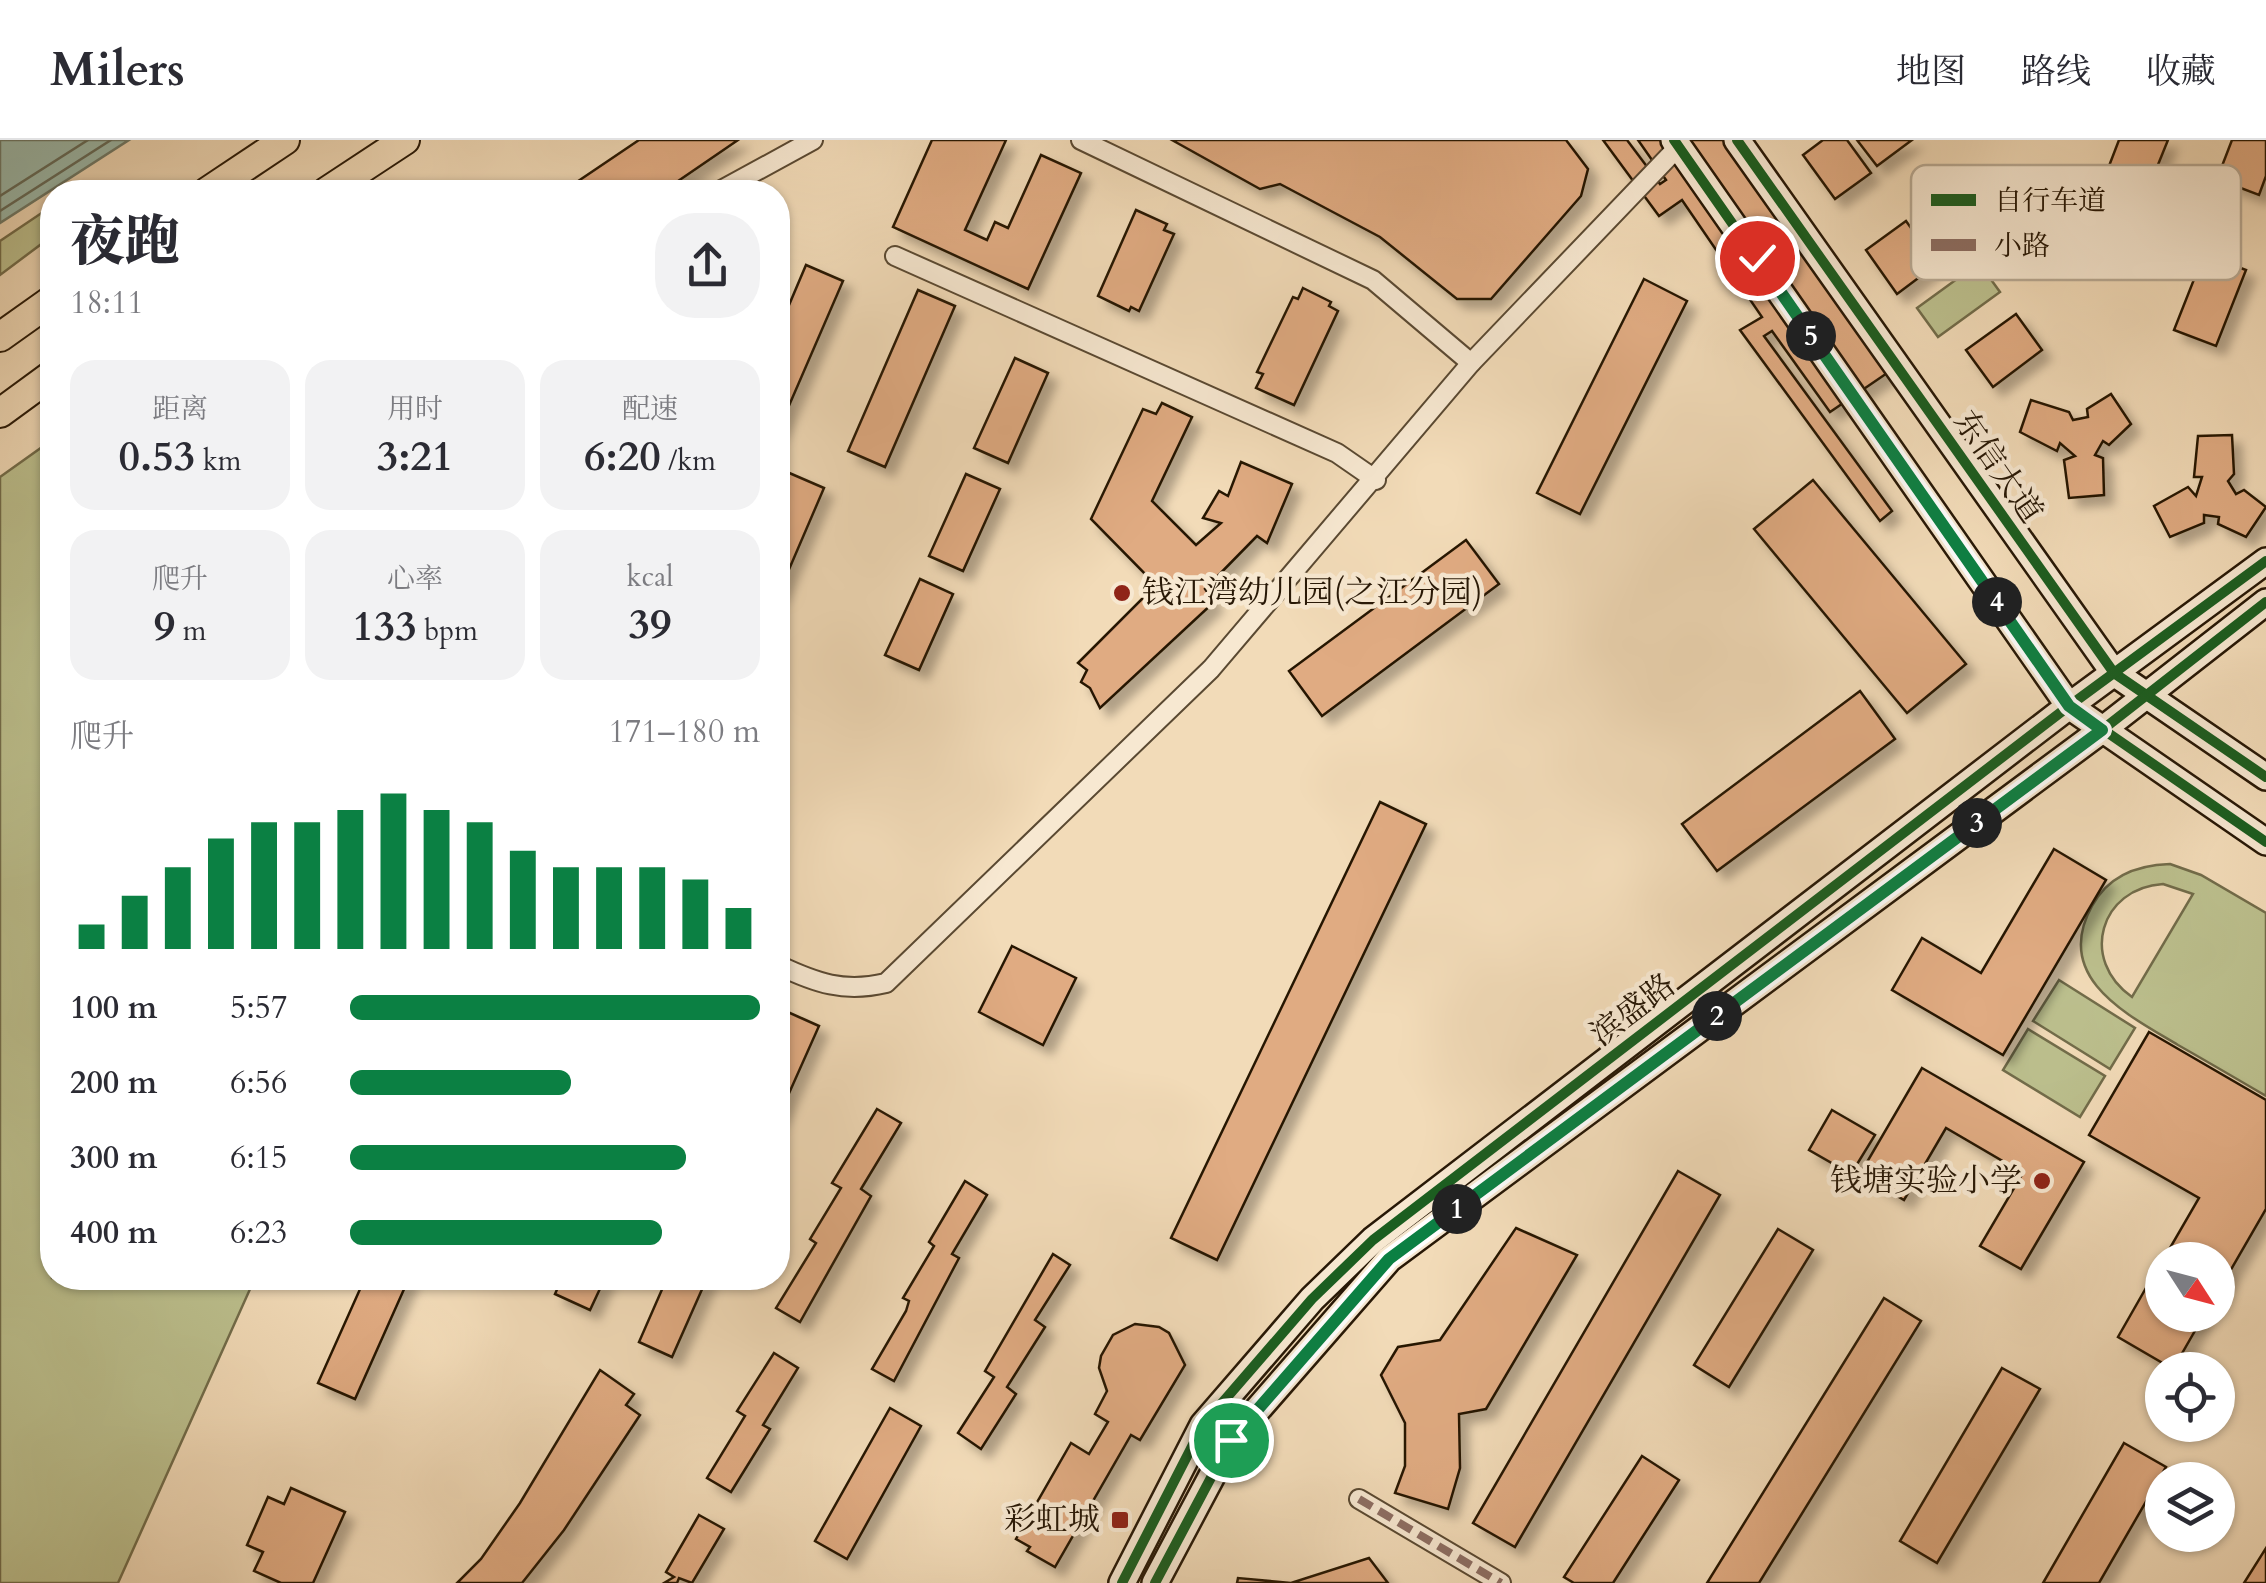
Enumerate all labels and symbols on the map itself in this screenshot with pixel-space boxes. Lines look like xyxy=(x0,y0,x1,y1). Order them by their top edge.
legend xyxy=(1911,165,2241,280)
text: 自行车道 xyxy=(1994,182,2106,220)
pin xyxy=(1715,216,1800,301)
text: 小路 xyxy=(1994,227,2050,265)
pin: 5 xyxy=(1786,311,1836,361)
street label: 东信大道 xyxy=(1943,402,2053,532)
place label: 钱江湾幼儿园(之江分园) xyxy=(1142,571,1482,615)
pin: 4 xyxy=(1972,577,2022,627)
marker: 钱江湾幼儿园(之江分园) xyxy=(1111,582,1133,604)
pin: 3 xyxy=(1952,798,2002,848)
street label: 滨盛路 xyxy=(1581,964,1685,1056)
pin: 2 xyxy=(1692,991,1742,1041)
place label: 钱塘实验小学 xyxy=(1830,1159,2022,1203)
marker: 钱塘实验小学 xyxy=(2031,1170,2053,1192)
pin: 1 xyxy=(1432,1184,1482,1234)
north arrow xyxy=(2145,1242,2235,1332)
pin xyxy=(1189,1398,1274,1483)
place label: 彩虹城 xyxy=(1004,1498,1100,1542)
marker: 彩虹城 xyxy=(1109,1509,1131,1531)

